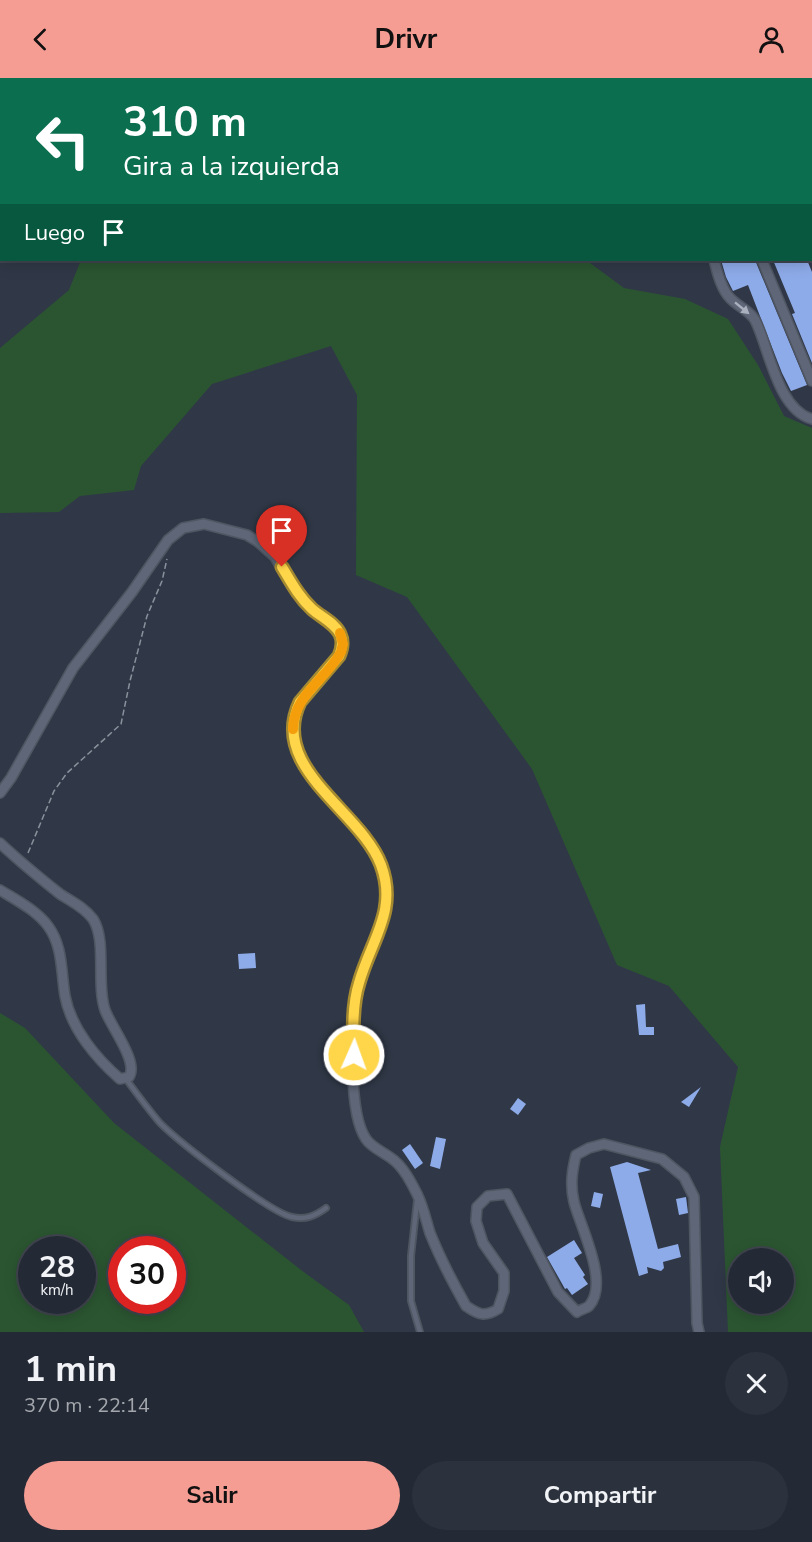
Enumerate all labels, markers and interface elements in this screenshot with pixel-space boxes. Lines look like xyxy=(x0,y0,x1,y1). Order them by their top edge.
text: Drivr xyxy=(375,21,437,58)
icon: back xyxy=(24,23,57,56)
icon: person xyxy=(755,23,788,56)
text: 310 m xyxy=(123,94,247,151)
icon: left xyxy=(24,102,102,180)
text: Gira a la izquierda xyxy=(123,148,340,185)
icon: arrive xyxy=(97,216,130,249)
text: Luego xyxy=(24,218,85,248)
one-way arrow xyxy=(734,302,750,315)
pin xyxy=(256,505,307,567)
icon: arrive xyxy=(265,514,298,547)
position arrow xyxy=(322,1023,386,1087)
speed limit sign: 30 xyxy=(108,1236,186,1314)
text: 28 xyxy=(39,1247,75,1288)
map controls xyxy=(728,1248,794,1314)
button: sound xyxy=(728,1248,794,1314)
text: km/h xyxy=(40,1280,74,1300)
text: 1 min xyxy=(24,1345,117,1394)
button: close xyxy=(725,1352,788,1415)
text: 370 m · 22:14 xyxy=(24,1392,150,1419)
button: Salir xyxy=(24,1461,400,1530)
button: Compartir xyxy=(412,1461,788,1530)

